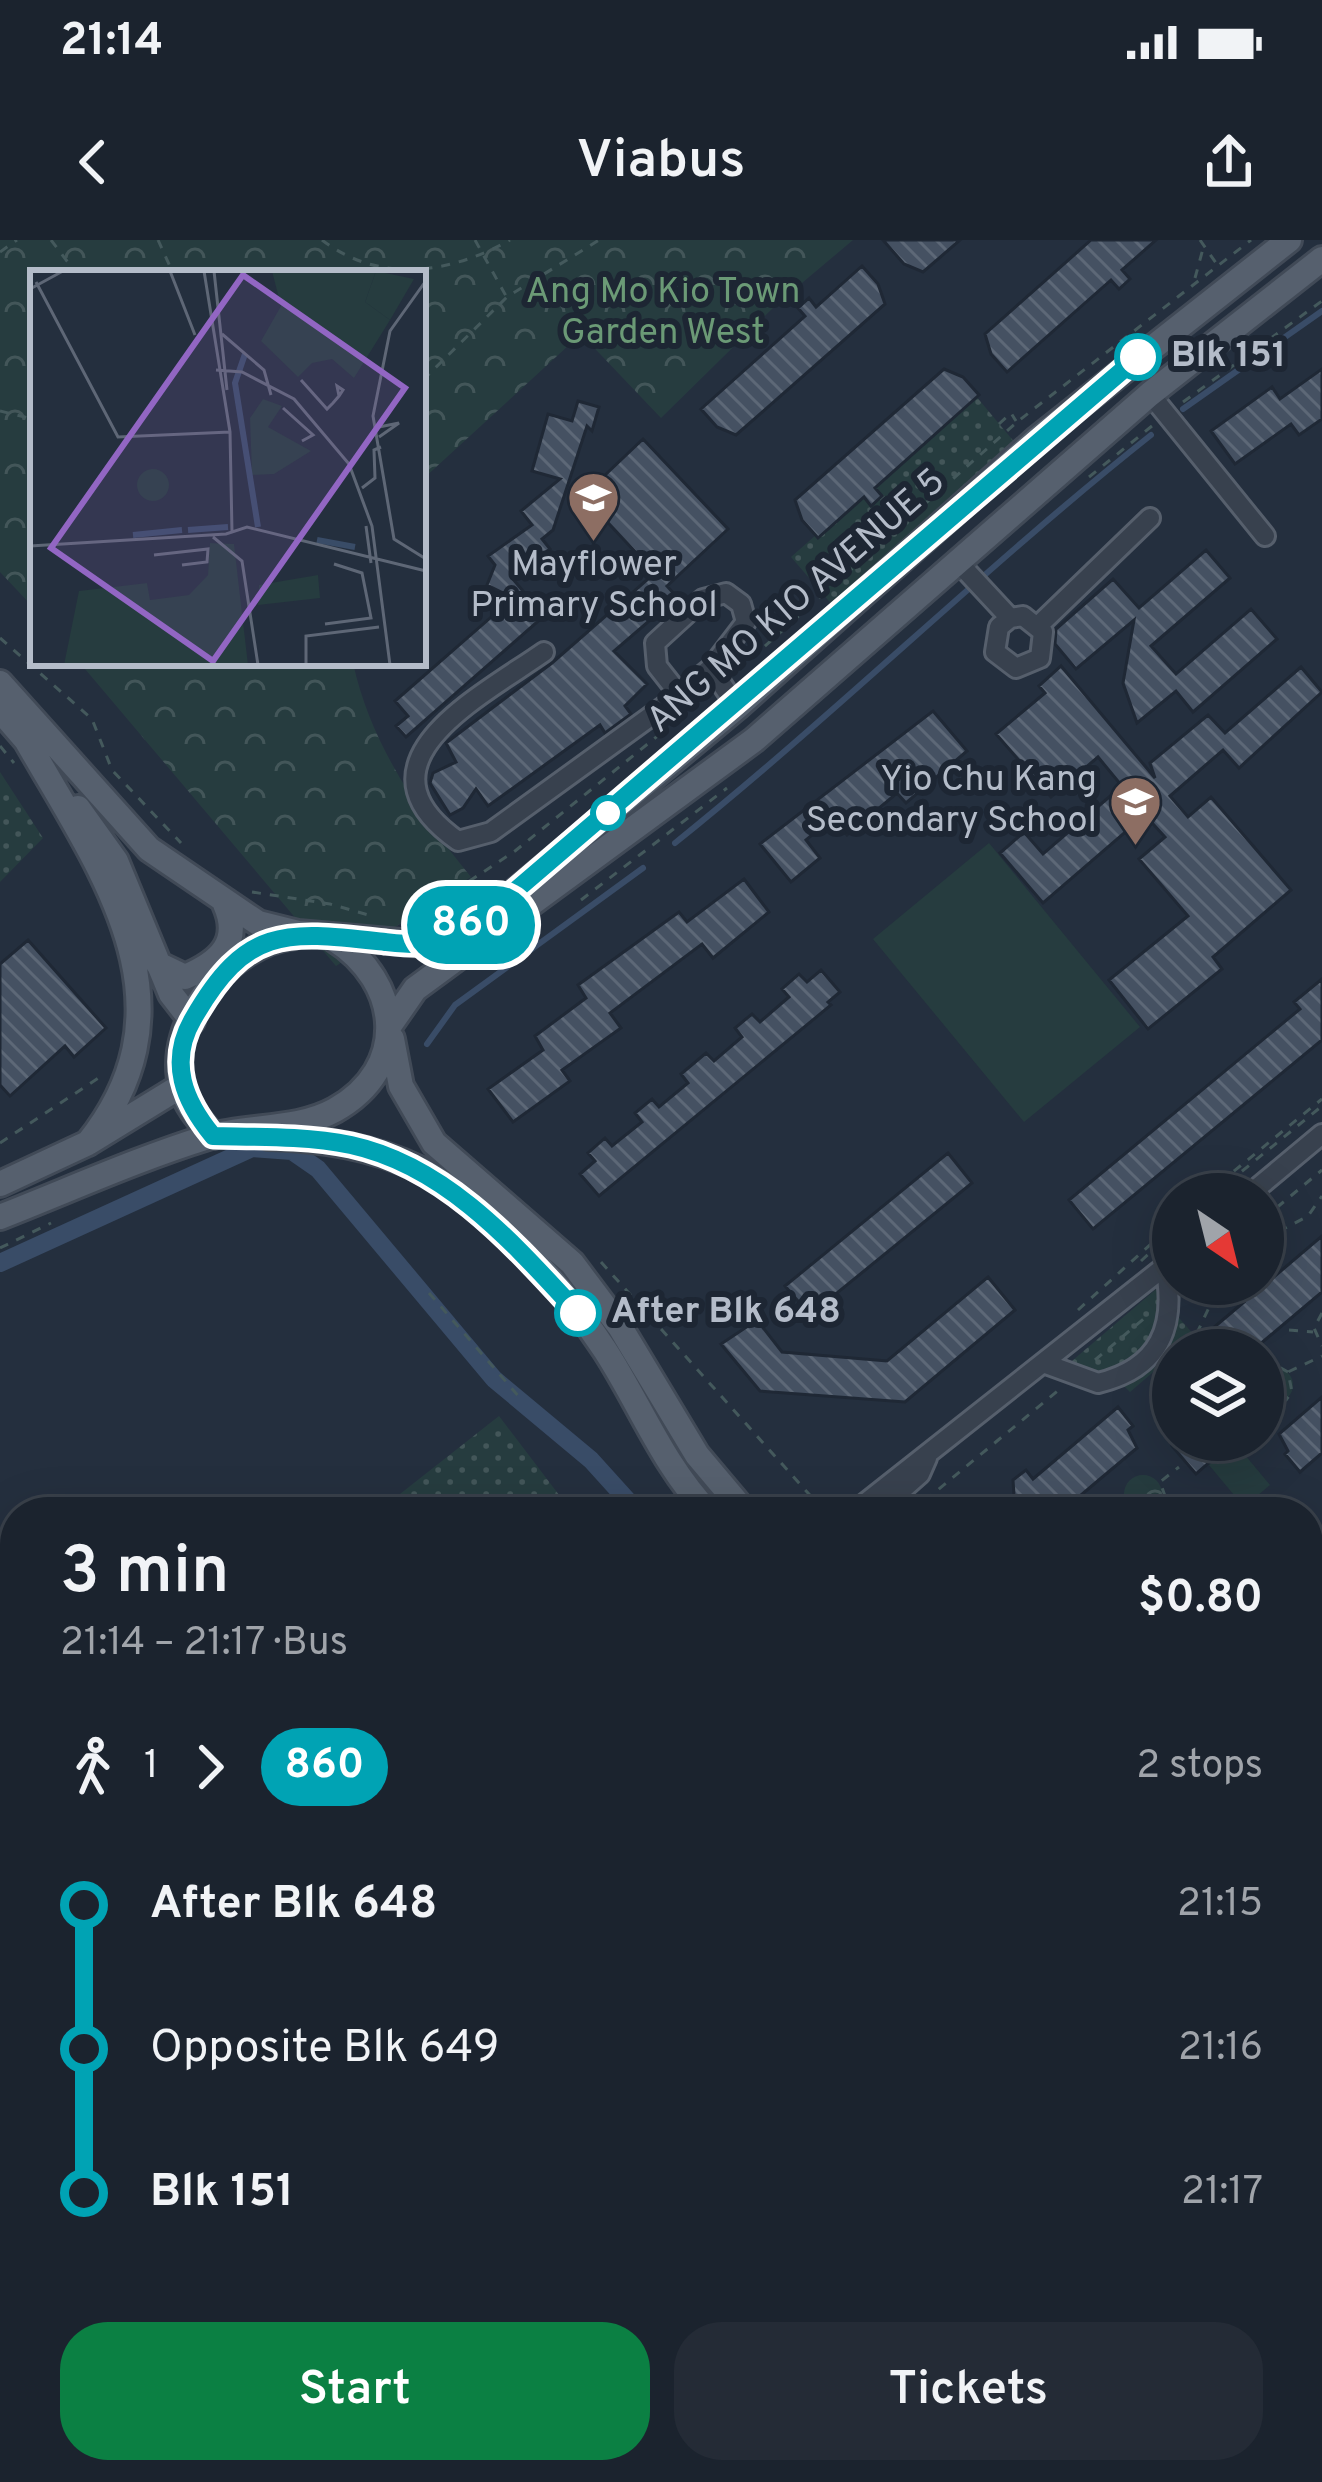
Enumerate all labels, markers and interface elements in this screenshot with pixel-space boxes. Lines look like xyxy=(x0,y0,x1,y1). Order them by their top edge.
text: 21:14 xyxy=(60,14,163,71)
text: Viabus xyxy=(576,128,746,197)
icon: back xyxy=(60,129,126,195)
icon: share xyxy=(1196,129,1262,195)
inset map xyxy=(30,270,426,666)
park label: Ang Mo Kio Town Garden West xyxy=(525,270,801,357)
place label: Blk 151 xyxy=(1171,334,1286,380)
marker: Blk 151 xyxy=(1116,335,1160,379)
street label: ANG MO KIO AVENUE 5 xyxy=(638,460,956,744)
school or university icon: Mayflower Primary School xyxy=(566,470,622,544)
place label: Mayflower Primary School xyxy=(470,543,718,630)
place label: Yio Chu Kang Secondary School xyxy=(806,758,1097,845)
school or university icon: Yio Chu Kang Secondary School xyxy=(1108,774,1164,848)
unlabelled marker xyxy=(592,797,624,829)
line badge: 860 xyxy=(402,886,540,964)
text: 860 xyxy=(431,898,511,951)
north arrow xyxy=(1152,1173,1284,1305)
map controls xyxy=(1152,1173,1284,1461)
place label: After Blk 648 xyxy=(611,1290,841,1336)
marker: After Blk 648 xyxy=(556,1291,600,1335)
button: layers xyxy=(1152,1329,1284,1461)
text: 3 min xyxy=(60,1533,229,1616)
text: $0.80 xyxy=(1138,1571,1263,1628)
text: 21:14 – 21:17 · Bus xyxy=(60,1620,348,1669)
icon: walk xyxy=(60,1734,126,1800)
icon: forward xyxy=(177,1734,243,1800)
text: 860 xyxy=(285,1740,364,1793)
text: 1 xyxy=(144,1743,159,1792)
text: 2 stops xyxy=(1136,1743,1263,1792)
text: After Blk 648 xyxy=(150,1877,437,1934)
text: 21:15 xyxy=(1177,1881,1263,1930)
text: Opposite Blk 649 xyxy=(150,2021,500,2078)
text: 21:16 xyxy=(1178,2025,1263,2074)
text: Blk 151 xyxy=(150,2165,294,2222)
text: 21:17 xyxy=(1181,2169,1263,2218)
button: Start xyxy=(60,2322,650,2460)
button: Tickets xyxy=(674,2322,1263,2460)

